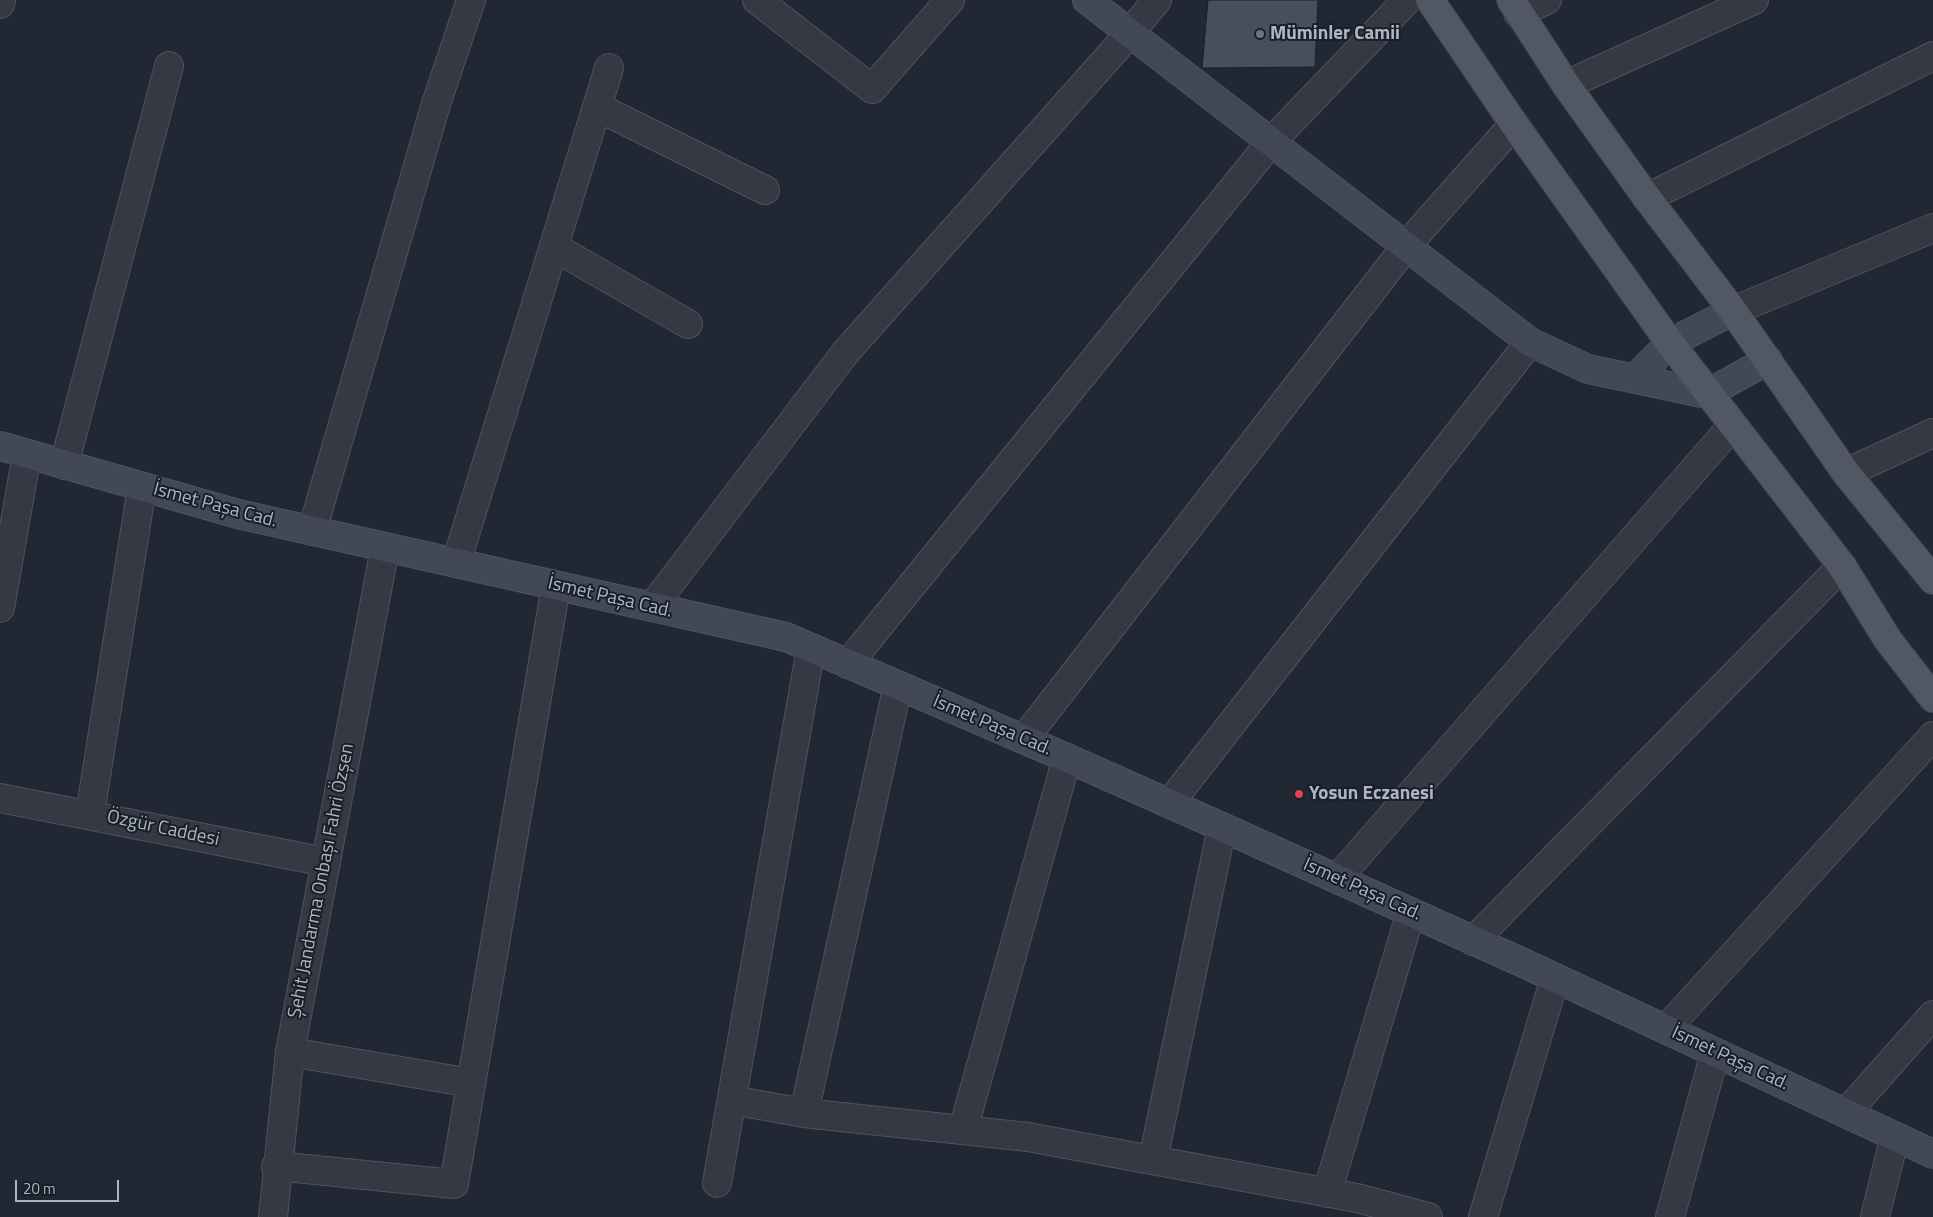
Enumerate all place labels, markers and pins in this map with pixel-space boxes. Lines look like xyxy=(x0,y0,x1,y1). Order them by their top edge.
place label: Müminler Camii xyxy=(1270,23,1400,45)
marker: Müminler Camii xyxy=(1254,28,1266,40)
place label: Yosun Eczanesi xyxy=(1309,783,1434,805)
marker: Yosun Eczanesi xyxy=(1293,788,1305,800)

